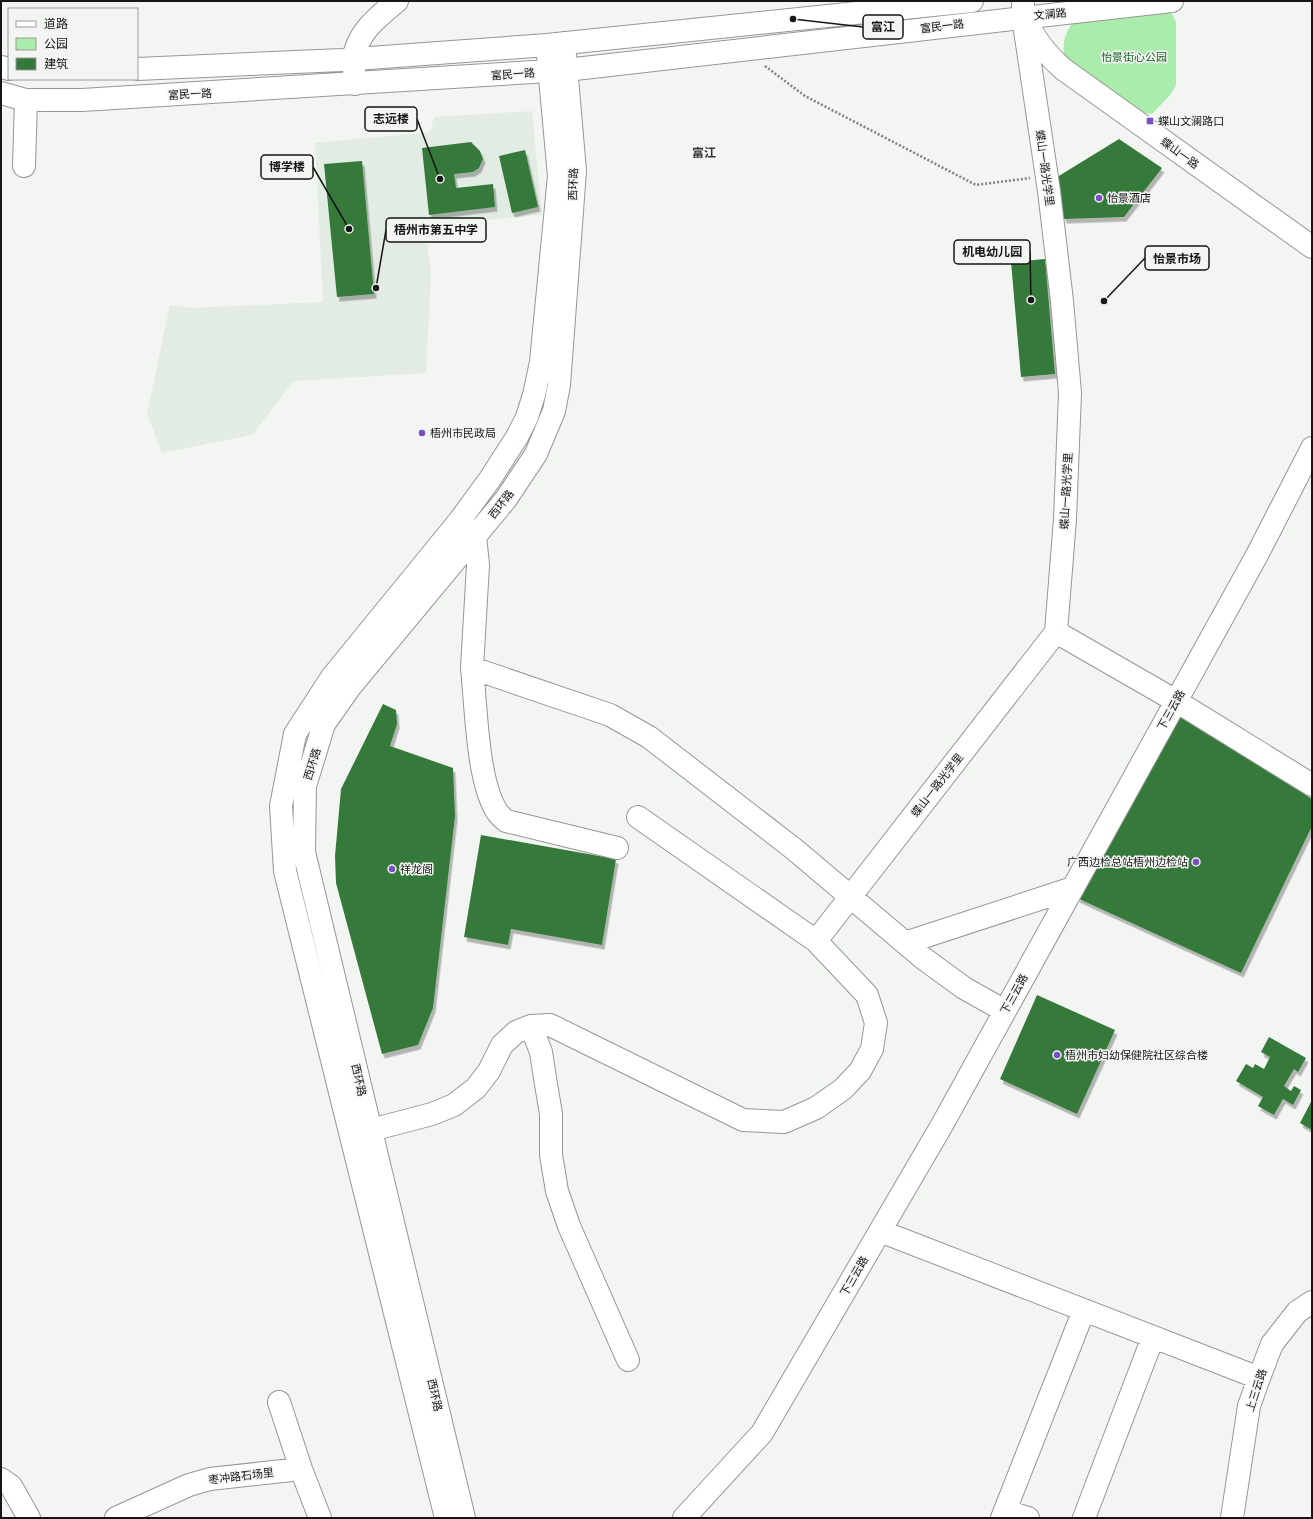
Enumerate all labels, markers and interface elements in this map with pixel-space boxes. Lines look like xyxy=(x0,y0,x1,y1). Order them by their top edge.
street label: 文澜路 xyxy=(1033,5,1067,23)
legend xyxy=(8,8,138,80)
callout: 富江 xyxy=(863,15,903,39)
text: 道路 xyxy=(44,16,68,31)
street label: 富民一路 xyxy=(919,16,965,36)
text: 富江 xyxy=(871,19,895,34)
text: 公园 xyxy=(44,36,68,51)
park label: 怡景街心公园 xyxy=(1101,50,1167,64)
text: 建筑 xyxy=(44,56,68,71)
street label: 富民一路 xyxy=(491,65,535,83)
street label: 富民一路 xyxy=(168,86,212,102)
callout: 志远楼 xyxy=(365,107,417,131)
text: 志远楼 xyxy=(373,111,409,126)
place label: 蝶山文澜路口 xyxy=(1158,114,1224,128)
marker: 蝶山文澜路口 xyxy=(1145,116,1155,126)
street label: 蝶山一路光学里 xyxy=(1033,129,1057,207)
street label: 蝶山一路 xyxy=(1158,134,1202,172)
district label: 富江 xyxy=(692,145,716,160)
callout: 博学楼 xyxy=(261,155,313,179)
text: 博学楼 xyxy=(269,159,305,174)
street label: 西环路 xyxy=(565,167,581,201)
place label: 怡景酒店 xyxy=(1107,191,1151,205)
marker: 怡景酒店 xyxy=(1094,193,1104,203)
callout: 梧州市第五中学 xyxy=(386,218,486,242)
text: 梧州市第五中学 xyxy=(394,222,478,237)
callout: 机电幼儿园 xyxy=(954,240,1030,264)
text: 机电幼儿园 xyxy=(962,244,1022,259)
callout: 怡景市场 xyxy=(1145,246,1209,270)
text: 怡景市场 xyxy=(1153,251,1201,266)
place label: 梧州市民政局 xyxy=(430,426,496,440)
marker: 梧州市民政局 xyxy=(417,428,427,438)
street label: 蝶山一路光学里 xyxy=(1057,452,1075,530)
street label: 西环路 xyxy=(485,487,517,521)
street label: 下三云路 xyxy=(1154,687,1188,733)
street label: 西环路 xyxy=(300,746,324,782)
street label: 蝶山一路光学里 xyxy=(908,750,966,820)
place label: 广西边检总站梧州边检站 xyxy=(1067,855,1188,869)
marker: 广西边检总站梧州边检站 xyxy=(1191,857,1201,867)
place label: 祥龙阁 xyxy=(400,862,433,876)
marker: 祥龙阁 xyxy=(387,864,397,874)
street label: 下三云路 xyxy=(997,971,1031,1017)
place label: 梧州市妇幼保健院社区综合楼 xyxy=(1065,1048,1208,1062)
marker: 梧州市妇幼保健院社区综合楼 xyxy=(1052,1050,1062,1060)
street label: 西环路 xyxy=(348,1062,370,1098)
street label: 下三云路 xyxy=(837,1253,871,1299)
street label: 上三云路 xyxy=(1243,1367,1269,1413)
street label: 西环路 xyxy=(424,1377,446,1413)
street label: 枣冲路石场里 xyxy=(207,1465,275,1487)

